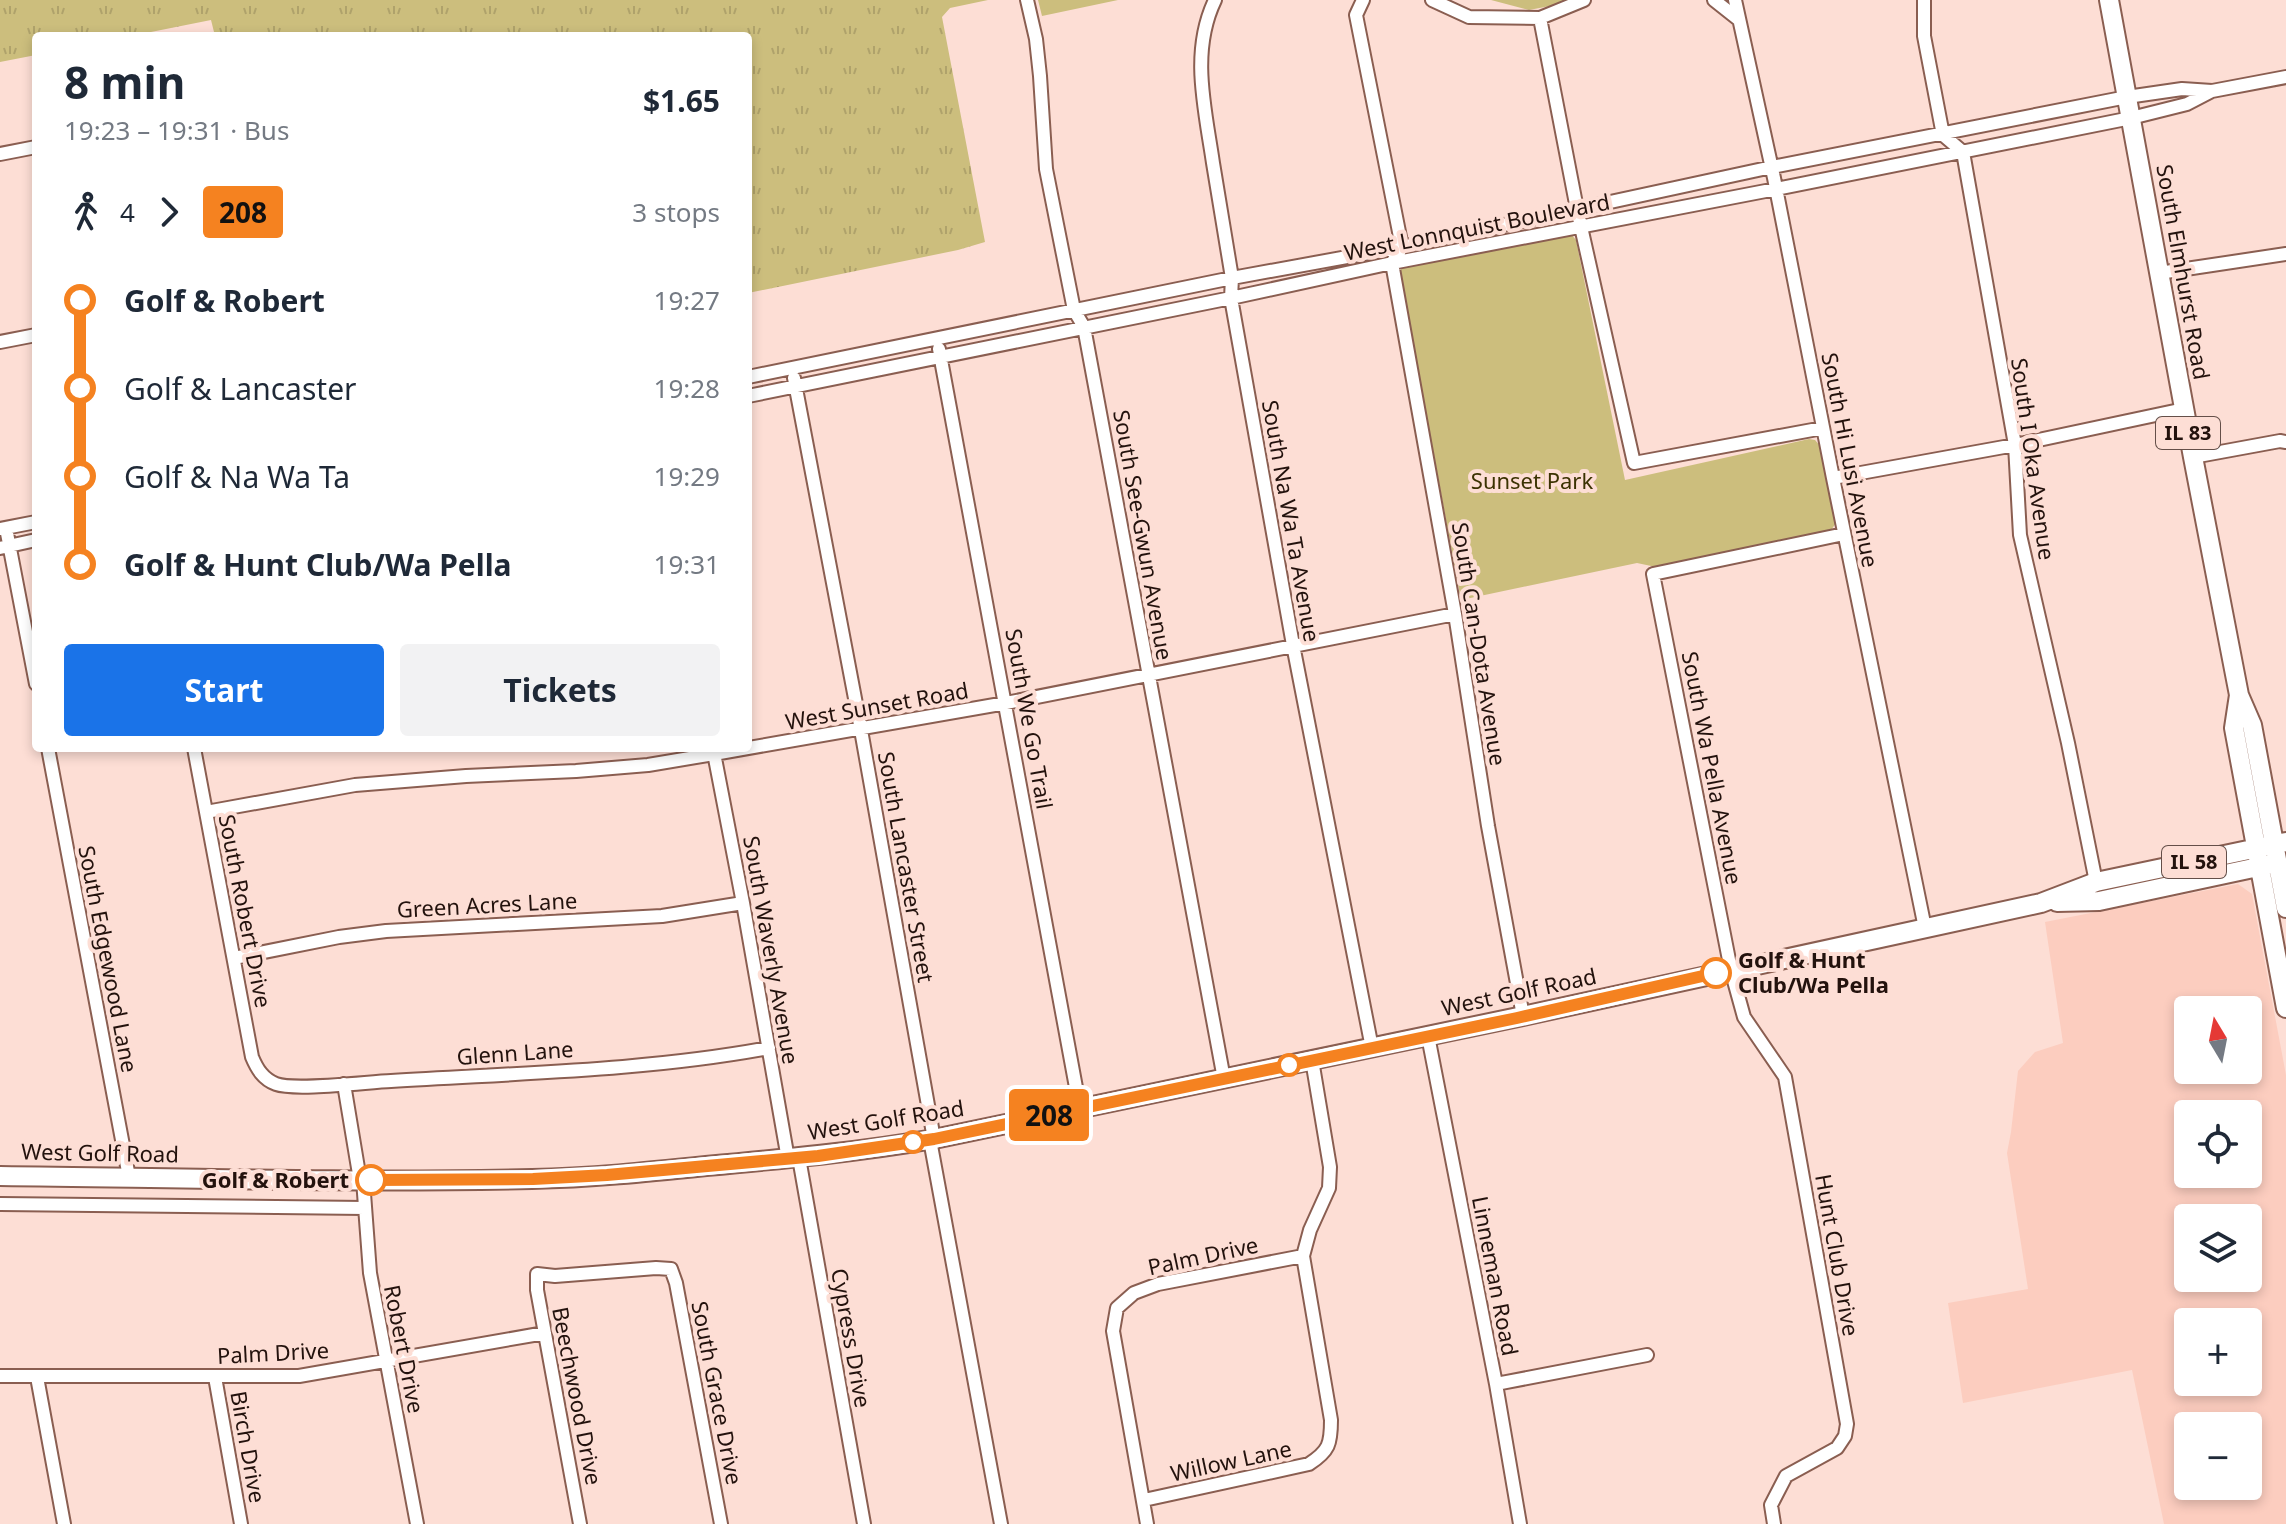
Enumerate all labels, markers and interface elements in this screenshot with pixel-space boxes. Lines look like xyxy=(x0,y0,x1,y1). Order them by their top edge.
text: 8 min xyxy=(64,52,185,112)
text: $1.65 xyxy=(643,80,720,121)
text: 19:23 – 19:31 · Bus xyxy=(64,112,289,148)
street label: South Elmhurst Road xyxy=(2150,162,2218,382)
street label: West Lonnquist Boulevard xyxy=(1341,186,1612,267)
icon: walk xyxy=(64,190,108,234)
icon: forward xyxy=(147,190,191,234)
text: 208 xyxy=(219,193,267,231)
text: 4 xyxy=(120,194,135,230)
text: 3 stops xyxy=(632,194,720,230)
text: Golf & Robert xyxy=(124,280,325,321)
text: 19:27 xyxy=(654,282,720,318)
street label: South Hi Lusi Avenue xyxy=(1815,350,1887,570)
street label: South I Oka Avenue xyxy=(2005,356,2063,562)
text: Golf & Lancaster xyxy=(124,368,356,409)
text: 19:28 xyxy=(654,370,720,406)
street label: South Na Wa Ta Avenue xyxy=(1256,398,1328,644)
street label: South See-Gwun Avenue xyxy=(1107,407,1181,662)
road number: IL 83 xyxy=(2156,417,2220,449)
text: Golf & Na Wa Ta xyxy=(124,456,350,497)
text: 19:29 xyxy=(654,458,720,494)
park label: Sunset Park xyxy=(1471,465,1593,495)
street label: South Can-Dota Avenue xyxy=(1446,520,1514,768)
text: Golf & Hunt Club/Wa Pella xyxy=(124,544,512,585)
text: 19:31 xyxy=(654,546,720,582)
street label: South We Go Trail xyxy=(999,626,1061,812)
button: Start xyxy=(64,644,384,736)
button: Tickets xyxy=(400,644,720,736)
street label: South Wa Pella Avenue xyxy=(1676,649,1750,887)
street label: West Sunset Road xyxy=(783,674,971,736)
street label: South Lancaster Street xyxy=(872,749,942,985)
street label: South Robert Drive xyxy=(213,812,279,1010)
street label: South Waverly Avenue xyxy=(737,833,807,1066)
street label: South Edgewood Lane xyxy=(72,843,146,1075)
road number: IL 58 xyxy=(2162,846,2226,878)
street label: Green Acres Lane xyxy=(396,884,578,924)
place label: Golf & Hunt Club/Wa Pella xyxy=(1738,944,1889,999)
marker: Golf & Hunt Club/Wa Pella xyxy=(1701,958,1731,988)
street label: West Golf Road xyxy=(1438,960,1599,1022)
north arrow xyxy=(2174,996,2262,1084)
map controls xyxy=(2174,996,2262,1500)
street label: Glenn Lane xyxy=(456,1033,574,1071)
unlabelled marker xyxy=(1278,1054,1300,1076)
line badge: 208 xyxy=(1003,1089,1095,1141)
street label: West Golf Road xyxy=(806,1092,966,1146)
text: 208 xyxy=(1025,1096,1073,1134)
button: locate xyxy=(2174,1100,2262,1188)
unlabelled marker xyxy=(902,1131,924,1153)
street label: West Golf Road xyxy=(21,1136,179,1168)
place label: Golf & Robert xyxy=(202,1164,349,1194)
marker: Golf & Robert xyxy=(356,1165,386,1195)
street label: Hunt Club Drive xyxy=(1809,1171,1867,1338)
street label: Linneman Road xyxy=(1466,1193,1526,1358)
button: layers xyxy=(2174,1204,2262,1292)
street label: Palm Drive xyxy=(1145,1229,1261,1281)
street label: Cypress Drive xyxy=(825,1266,879,1410)
street label: Robert Drive xyxy=(378,1282,432,1416)
street label: South Grace Drive xyxy=(685,1298,750,1487)
street label: Beechwood Drive xyxy=(546,1304,610,1487)
button: + xyxy=(2174,1308,2262,1396)
street label: Palm Drive xyxy=(216,1334,330,1370)
street label: Birch Drive xyxy=(224,1389,274,1505)
button: − xyxy=(2174,1412,2262,1500)
street label: Willow Lane xyxy=(1167,1433,1294,1488)

